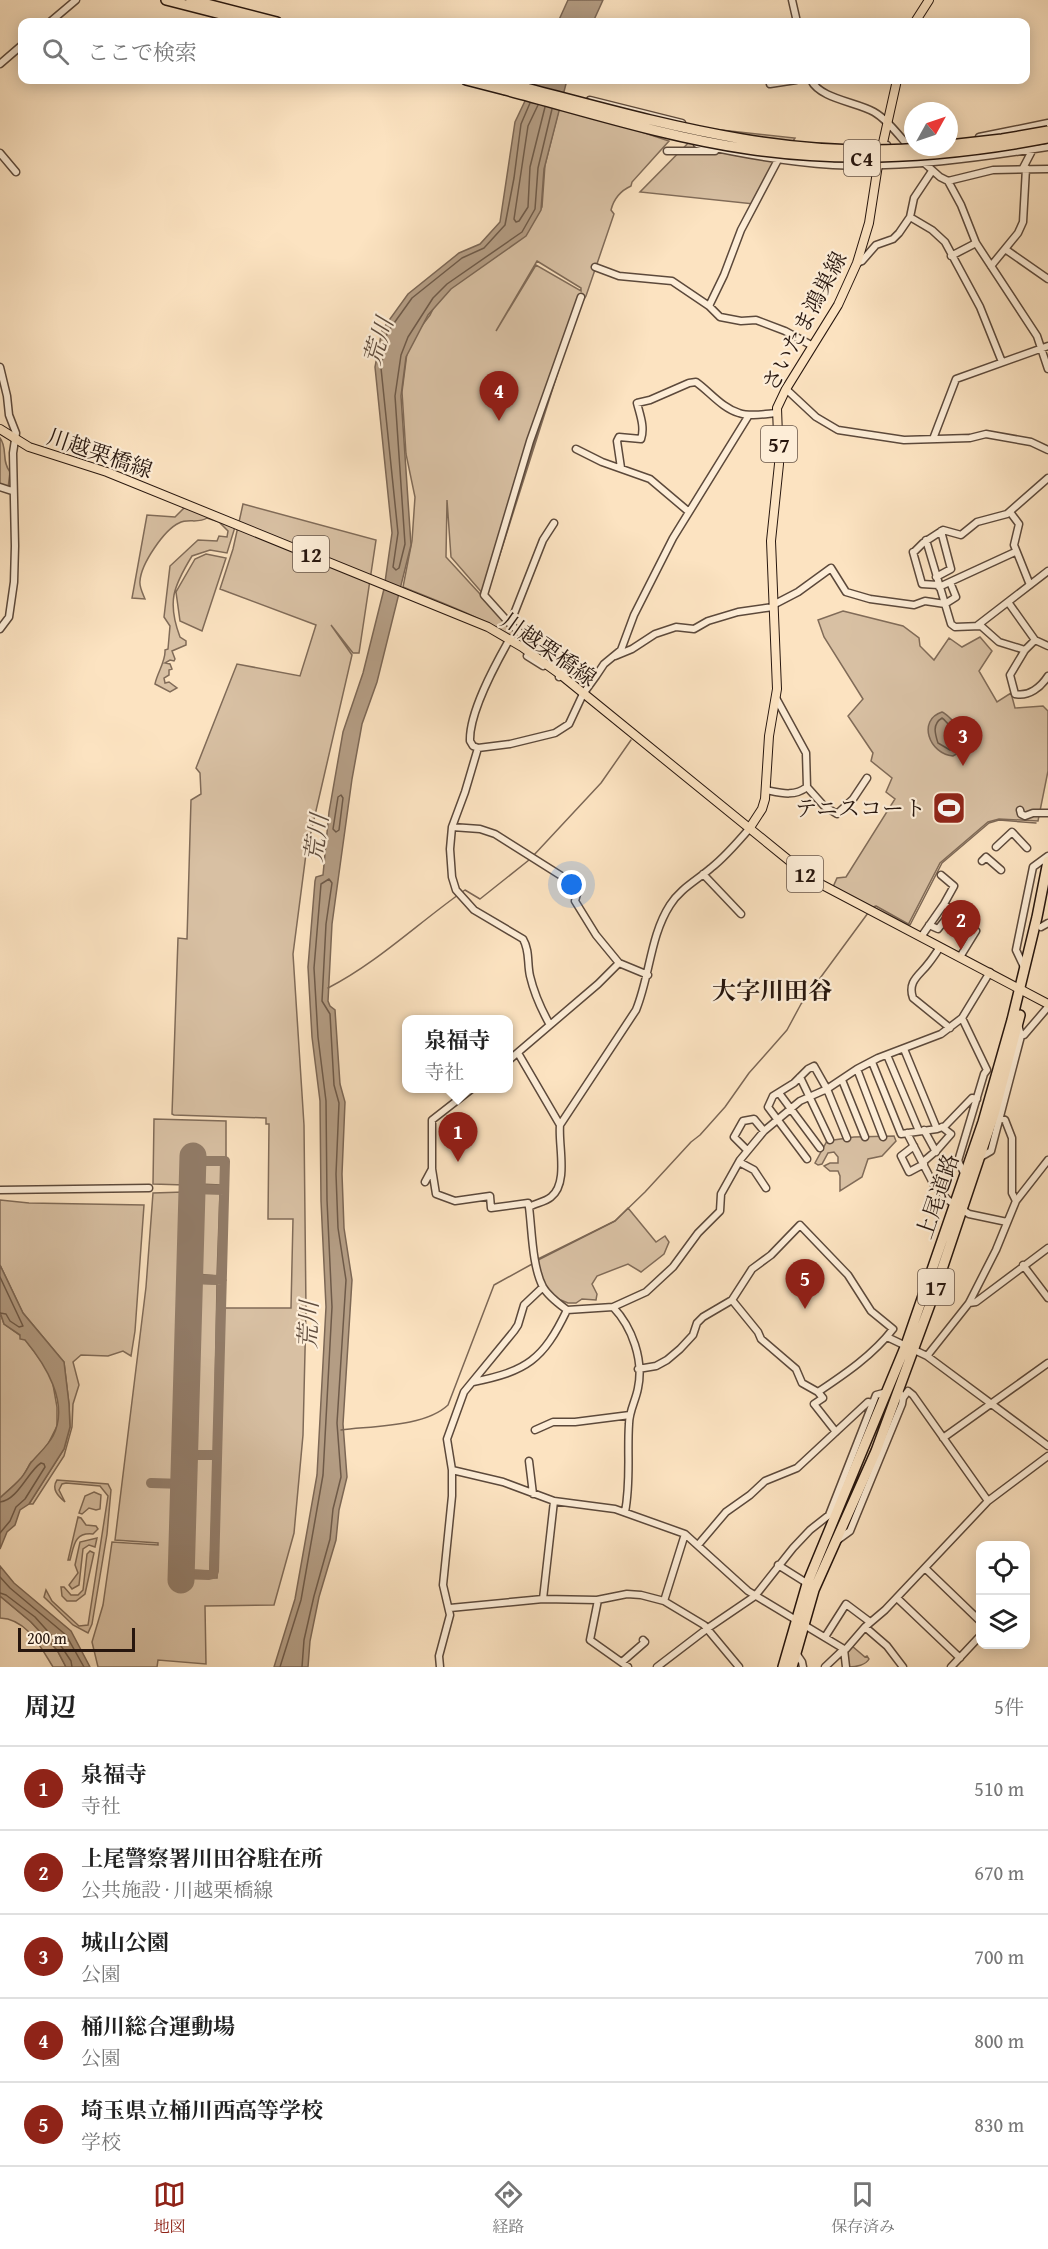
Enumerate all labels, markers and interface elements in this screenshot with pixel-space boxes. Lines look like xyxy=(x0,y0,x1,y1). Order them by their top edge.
search box xyxy=(18,18,1030,84)
icon: search xyxy=(39,35,72,68)
text: ここで検索 xyxy=(87,36,197,68)
north arrow xyxy=(904,102,958,156)
road number: C4 xyxy=(844,140,880,176)
street label: さいたま鴻巣線 xyxy=(754,245,854,397)
water label: 荒川 xyxy=(354,310,403,369)
pin: 4 xyxy=(480,372,518,421)
street label: 川越栗橋線 xyxy=(43,420,157,486)
road number: 57 xyxy=(761,426,797,462)
road number: 12 xyxy=(293,536,329,572)
street label: 川越栗橋線 xyxy=(495,604,603,694)
pin: 3 xyxy=(944,716,982,766)
sports icon: テニスコート xyxy=(931,790,967,826)
place label: テニスコート xyxy=(795,792,926,824)
water label: 荒川 xyxy=(295,809,337,864)
road number: 12 xyxy=(787,856,823,892)
your location xyxy=(557,870,586,899)
pin: 2 xyxy=(942,900,980,950)
district label: 大字川田谷 xyxy=(712,973,832,1008)
popup xyxy=(402,1015,513,1093)
text: 泉福寺 xyxy=(424,1024,491,1056)
text: 寺社 xyxy=(424,1057,464,1086)
pin: 1 xyxy=(438,1112,478,1162)
street label: 上尾道路 xyxy=(908,1149,966,1243)
pin: 5 xyxy=(786,1260,824,1309)
road number: 17 xyxy=(918,1269,954,1305)
water label: 荒川 xyxy=(290,1297,326,1350)
map controls xyxy=(976,1541,1030,1649)
button: locate xyxy=(976,1541,1030,1595)
button: layers xyxy=(976,1595,1030,1649)
scale bar xyxy=(18,1625,135,1652)
text: 200 m xyxy=(27,1626,67,1650)
text: 周辺 xyxy=(24,1687,76,1726)
text: 5件 xyxy=(994,1692,1024,1721)
text: 泉福寺 xyxy=(81,1758,147,1790)
text: 1 xyxy=(38,1774,49,1803)
text: 510 m xyxy=(974,1774,1024,1803)
text: 寺社 xyxy=(81,1791,121,1820)
text: 上尾警察署川田谷駐在所 xyxy=(81,1842,323,1874)
text: 2 xyxy=(38,1858,49,1887)
text: 670 m xyxy=(974,1858,1024,1887)
text: 公共施設 · 川越栗橋線 xyxy=(81,1875,273,1904)
text: 城山公園 xyxy=(81,1926,169,1958)
text: 3 xyxy=(38,1942,49,1971)
text: 700 m xyxy=(974,1942,1024,1971)
text: 公園 xyxy=(81,1959,121,1988)
text: 桶川総合運動場 xyxy=(81,2010,235,2042)
text: 4 xyxy=(38,2026,49,2055)
text: 800 m xyxy=(974,2026,1024,2055)
text: 公園 xyxy=(81,2043,121,2072)
text: 埼玉県立桶川西高等学校 xyxy=(81,2094,323,2126)
text: 5 xyxy=(38,2110,49,2139)
text: 830 m xyxy=(974,2110,1024,2139)
text: 学校 xyxy=(81,2127,121,2156)
tab: 地図 xyxy=(153,2178,186,2238)
tab: 経路 xyxy=(492,2178,525,2238)
tab: 保存済み xyxy=(831,2178,895,2238)

